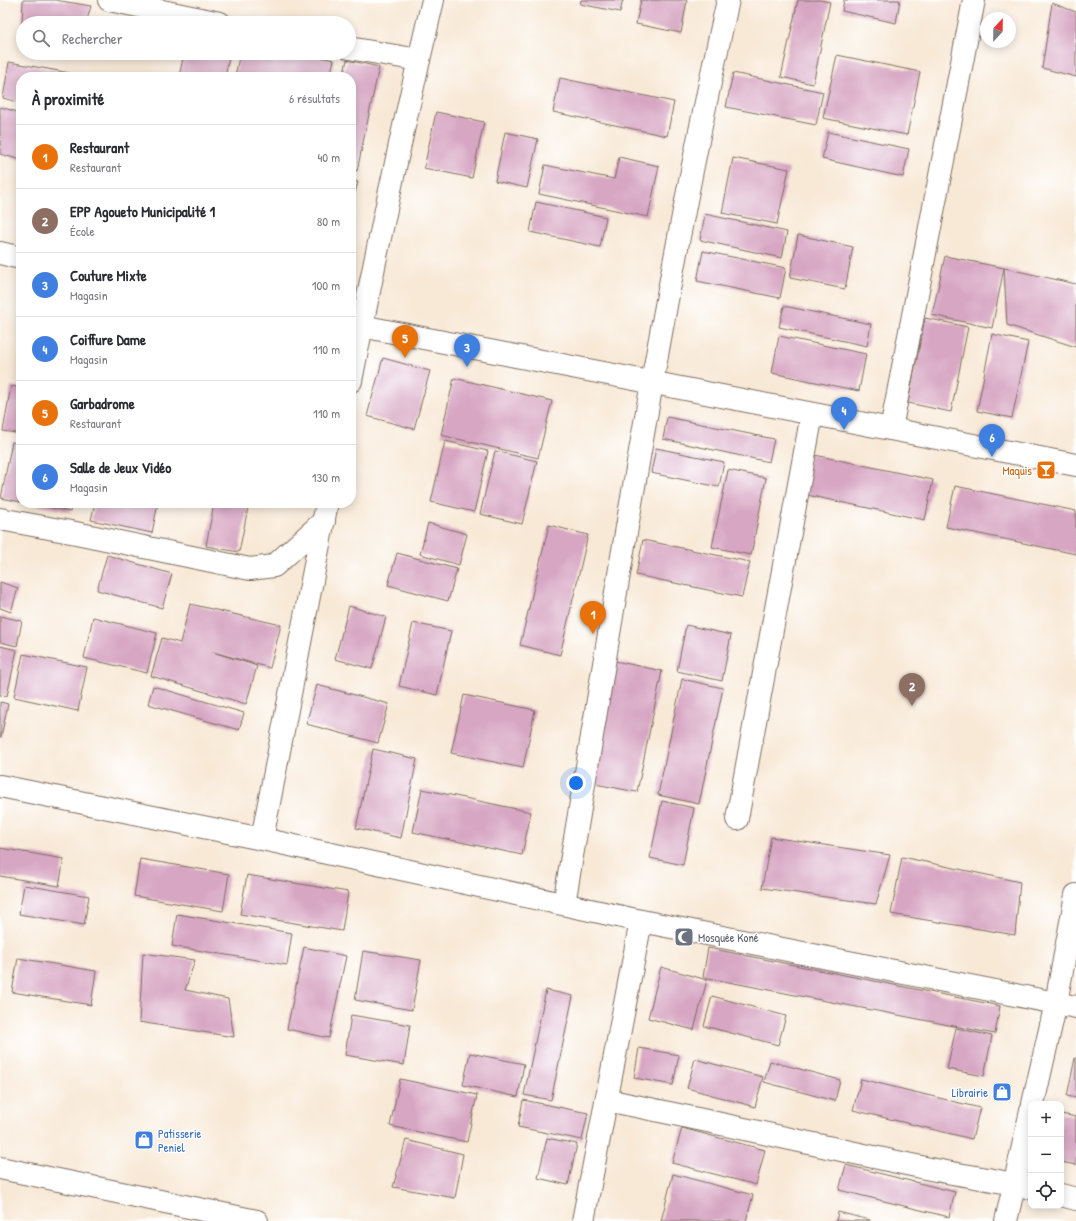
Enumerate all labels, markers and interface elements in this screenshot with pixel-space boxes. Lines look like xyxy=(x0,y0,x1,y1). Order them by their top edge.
north arrow xyxy=(980,12,1016,48)
search box xyxy=(16,16,356,60)
icon: search xyxy=(30,27,52,49)
text: Rechercher xyxy=(62,28,123,49)
text: À proximité xyxy=(32,87,104,110)
text: 6 résultats xyxy=(289,89,340,107)
text: Restaurant xyxy=(70,137,129,158)
text: 1 xyxy=(43,148,47,166)
text: 40 m xyxy=(317,148,340,166)
text: Restaurant xyxy=(70,158,121,176)
text: EPP Agoueto Municipalité 1 xyxy=(70,201,215,222)
text: 2 xyxy=(42,212,48,230)
text: 80 m xyxy=(317,212,340,230)
text: École xyxy=(70,222,95,240)
text: Couture Mixte xyxy=(70,265,147,286)
text: 3 xyxy=(42,276,48,294)
text: 100 m xyxy=(312,276,340,294)
text: Magasin xyxy=(70,286,108,304)
pin: 5 xyxy=(392,325,418,358)
text: Coiffure Dame xyxy=(70,329,146,350)
pin: 3 xyxy=(454,334,480,367)
text: 4 xyxy=(43,340,47,358)
text: 110 m xyxy=(313,340,340,358)
text: Magasin xyxy=(70,350,108,368)
text: Garbadrome xyxy=(70,393,135,414)
pin: 4 xyxy=(831,397,857,430)
text: 5 xyxy=(42,404,48,422)
text: 110 m xyxy=(313,404,340,422)
text: Restaurant xyxy=(70,414,121,432)
pin: 6 xyxy=(979,424,1005,457)
text: Salle de Jeux Vidéo xyxy=(70,457,171,478)
bar icon: Maquis xyxy=(1035,459,1057,481)
place label: Maquis xyxy=(1002,462,1032,479)
text: 6 xyxy=(42,468,48,486)
text: 130 m xyxy=(312,468,340,486)
text: Magasin xyxy=(70,478,108,496)
pin: 1 xyxy=(580,601,606,634)
pin: 2 xyxy=(899,673,925,706)
your location xyxy=(566,773,586,793)
mosque icon: Mosquée Koné xyxy=(673,926,695,948)
place label: Mosquée Koné xyxy=(698,929,759,946)
shop icon: Librairie xyxy=(991,1081,1013,1103)
place label: Librairie xyxy=(952,1084,988,1101)
map controls xyxy=(1028,1101,1064,1209)
button: + xyxy=(1028,1101,1064,1137)
place label: Patisserie Peniel xyxy=(158,1125,202,1156)
shop icon: Patisserie Peniel xyxy=(133,1129,155,1151)
button: − xyxy=(1028,1137,1064,1173)
button: locate xyxy=(1028,1173,1064,1209)

